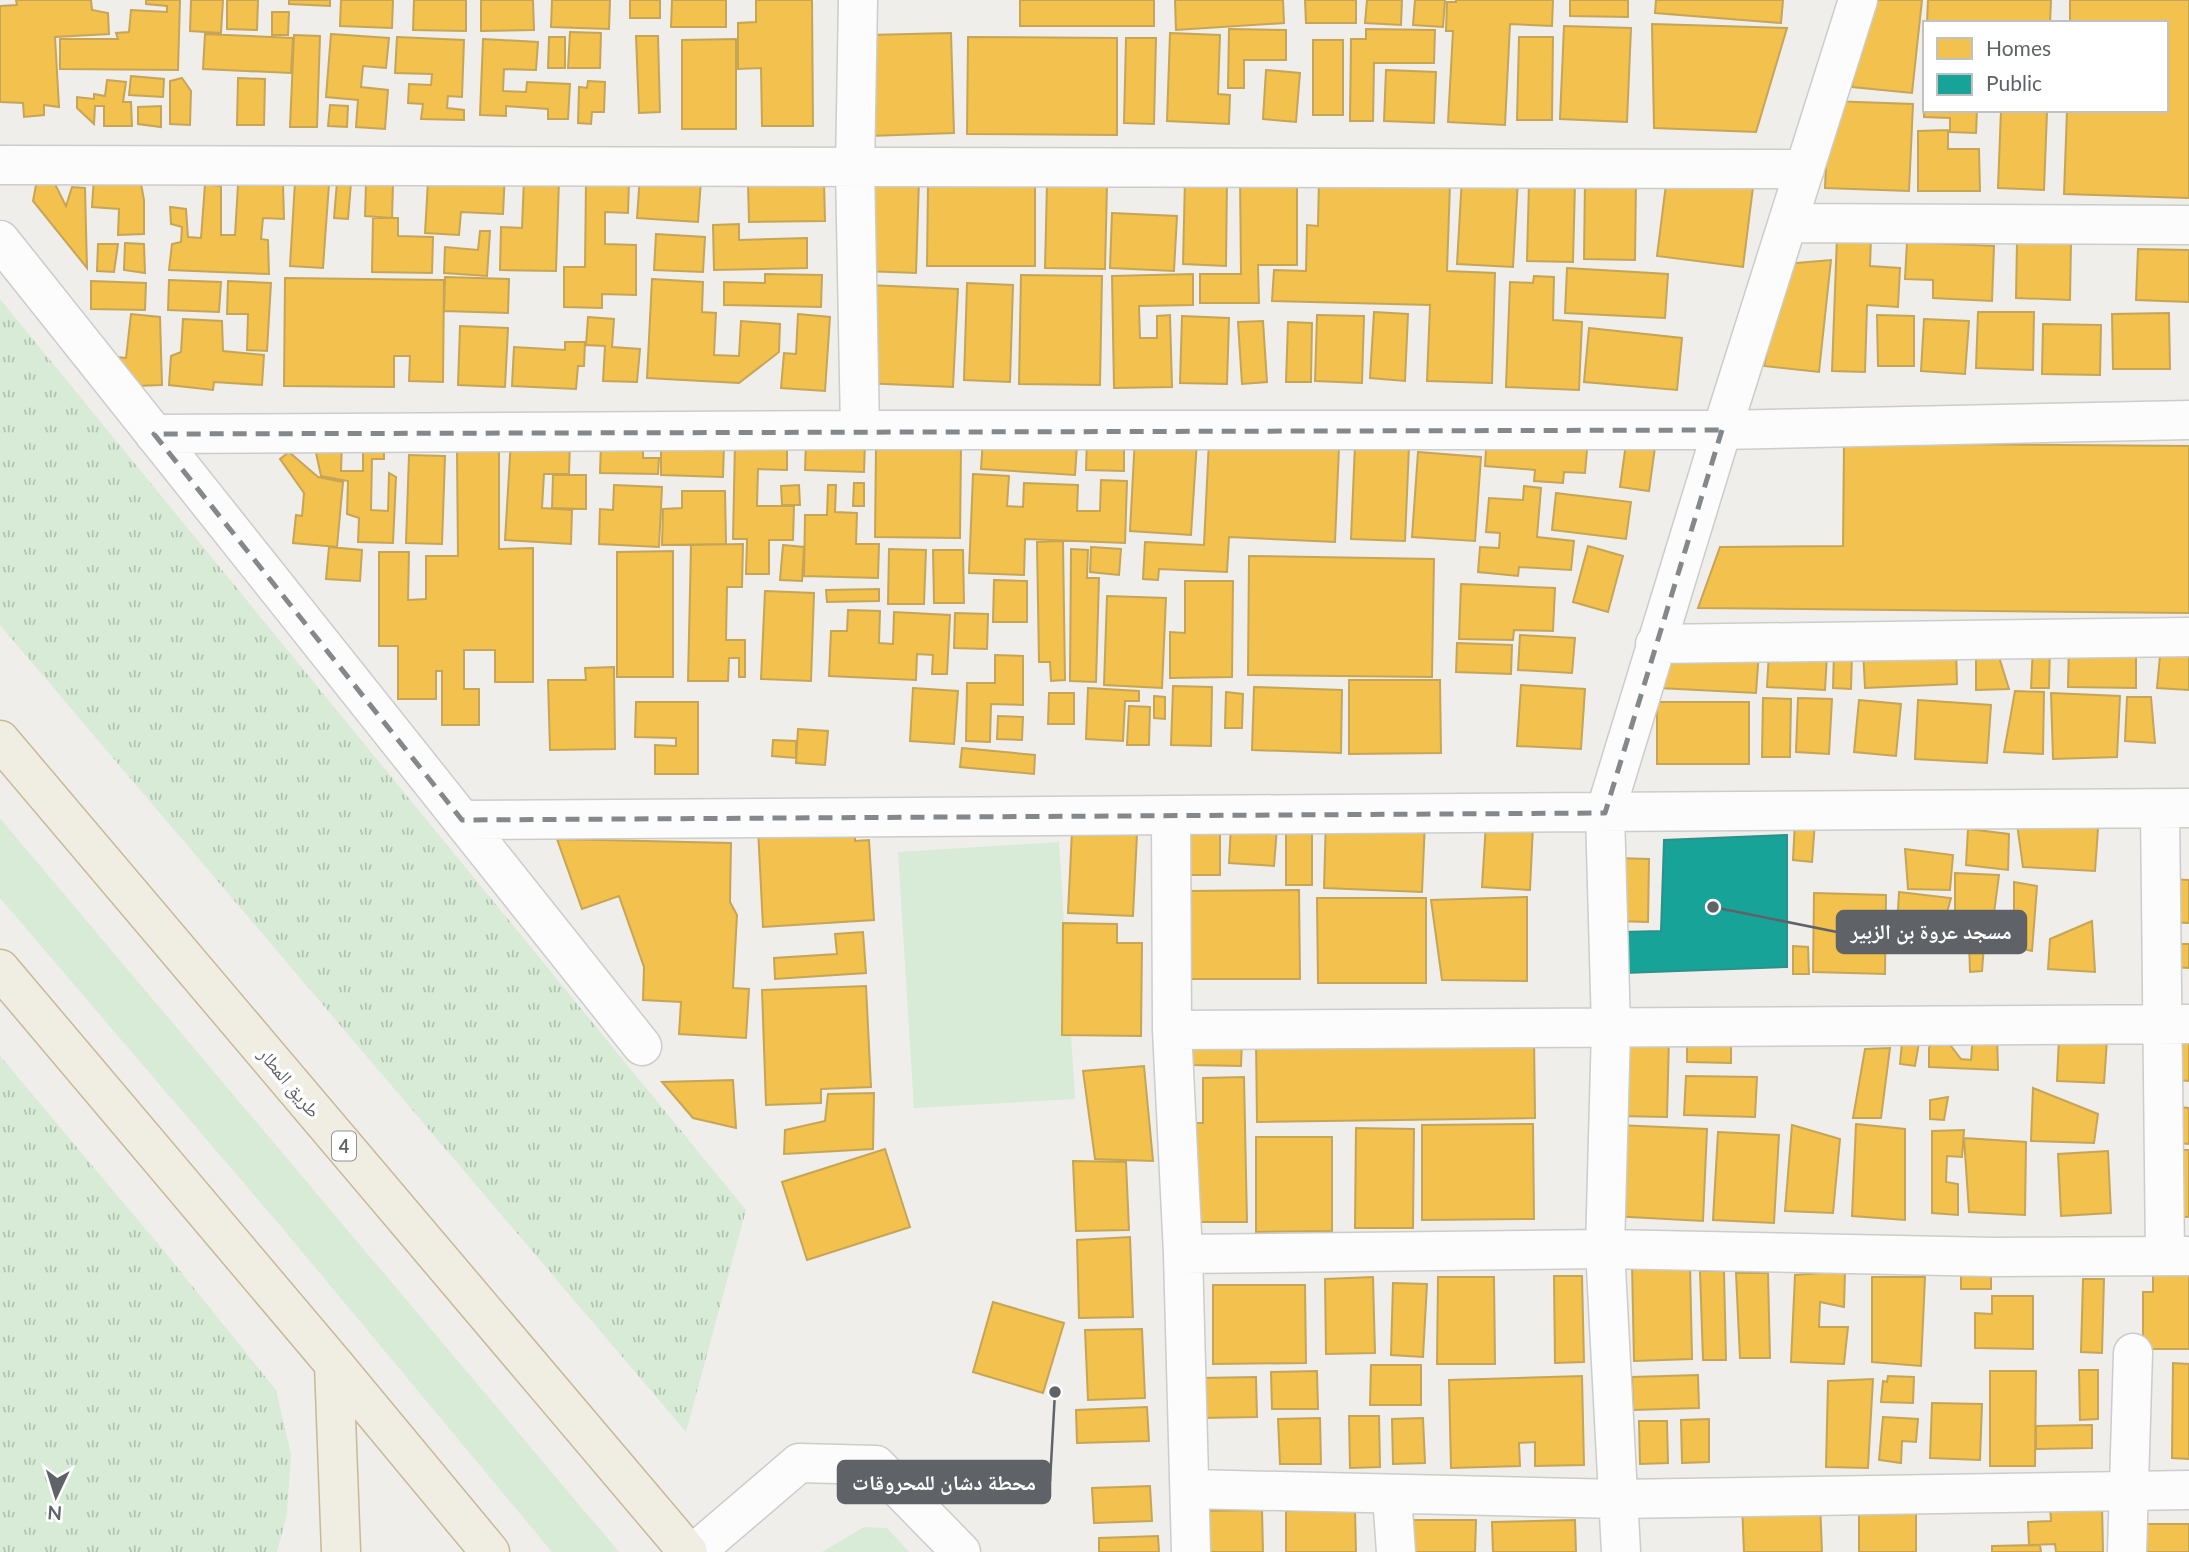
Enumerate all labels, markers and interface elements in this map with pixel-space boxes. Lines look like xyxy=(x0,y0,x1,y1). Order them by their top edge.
legend xyxy=(1923,21,2168,112)
text: Homes xyxy=(1986,35,2051,60)
text: Public xyxy=(1986,70,2042,95)
callout: مسجد عروة بن الزبير xyxy=(1837,911,2026,953)
text: مسجد عروة بن الزبير xyxy=(1849,918,2012,945)
street label: طريق المطار xyxy=(253,1042,326,1122)
road number: 4 xyxy=(332,1132,356,1161)
north arrow xyxy=(21,1461,91,1531)
callout: محطة دشان للمحروقات xyxy=(838,1461,1050,1503)
text: محطة دشان للمحروقات xyxy=(852,1469,1036,1495)
text: N xyxy=(47,1501,63,1525)

